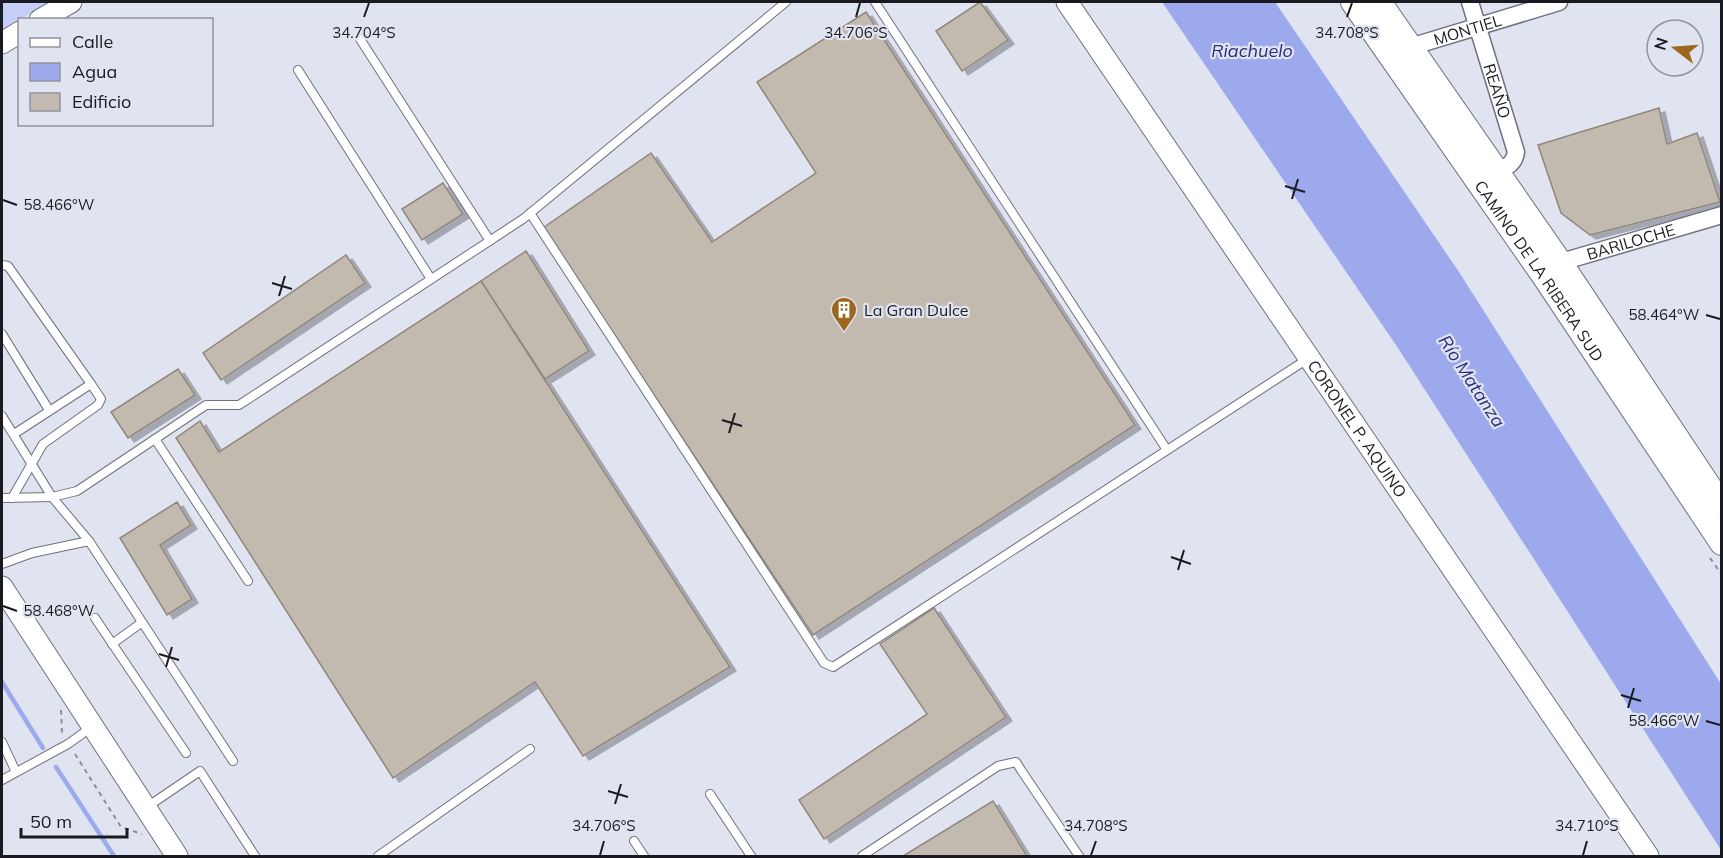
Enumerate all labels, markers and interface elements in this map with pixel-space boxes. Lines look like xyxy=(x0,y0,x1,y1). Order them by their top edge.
street label: MONTIEL xyxy=(1431,10,1504,49)
legend xyxy=(18,18,213,126)
north arrow xyxy=(1645,18,1705,78)
text: 34.704°S xyxy=(332,23,396,42)
text: 34.706°S xyxy=(824,23,888,42)
text: 34.708°S xyxy=(1315,23,1379,42)
text: Calle xyxy=(72,30,113,53)
text: N xyxy=(1649,35,1672,52)
water label: Riachuelo xyxy=(1211,39,1293,62)
text: Agua xyxy=(72,60,117,83)
street label: REAÑO xyxy=(1479,61,1515,121)
text: Edificio xyxy=(72,90,131,113)
street label: CAMINO DE LA RIBERA SUD xyxy=(1470,176,1608,365)
text: 58.466°W xyxy=(24,195,95,214)
street label: BARILOCHE xyxy=(1584,219,1677,264)
building icon: La Gran Dulce xyxy=(829,295,859,333)
place label: La Gran Dulce xyxy=(864,300,969,320)
text: 58.464°W xyxy=(1629,305,1700,324)
water label: Río Matanza xyxy=(1434,330,1511,432)
street label: CORONEL P. AQUINO xyxy=(1303,356,1411,501)
text: 58.468°W xyxy=(24,601,95,620)
text: 58.466°W xyxy=(1629,711,1700,730)
scale bar xyxy=(21,801,128,839)
text: 50 m xyxy=(30,810,72,833)
text: 34.706°S xyxy=(572,816,636,835)
text: 34.708°S xyxy=(1064,816,1128,835)
text: 34.710°S xyxy=(1555,816,1619,835)

